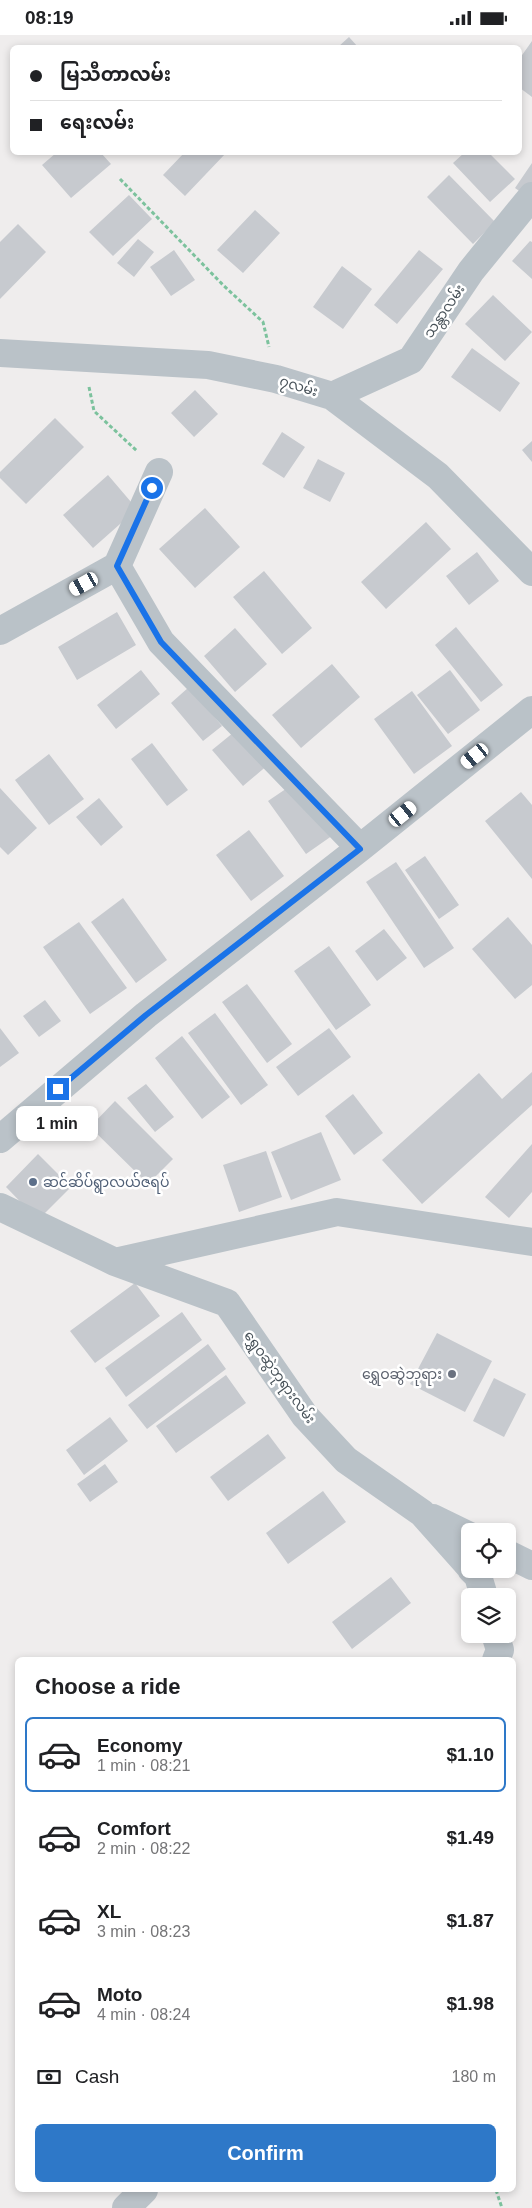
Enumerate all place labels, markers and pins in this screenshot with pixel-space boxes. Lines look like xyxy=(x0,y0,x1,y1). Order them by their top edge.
place label: ဆင်ဆိပ်ရွာလယ်ဇရပ် xyxy=(43,1172,169,1194)
marker: ဆင်ဆိပ်ရွာလယ်ဇရပ် xyxy=(27,1176,39,1188)
place label: ရွှေဝဆွဲဘုရား xyxy=(362,1366,442,1386)
marker: ရွှေဝဆွဲဘုရား xyxy=(446,1368,458,1380)

